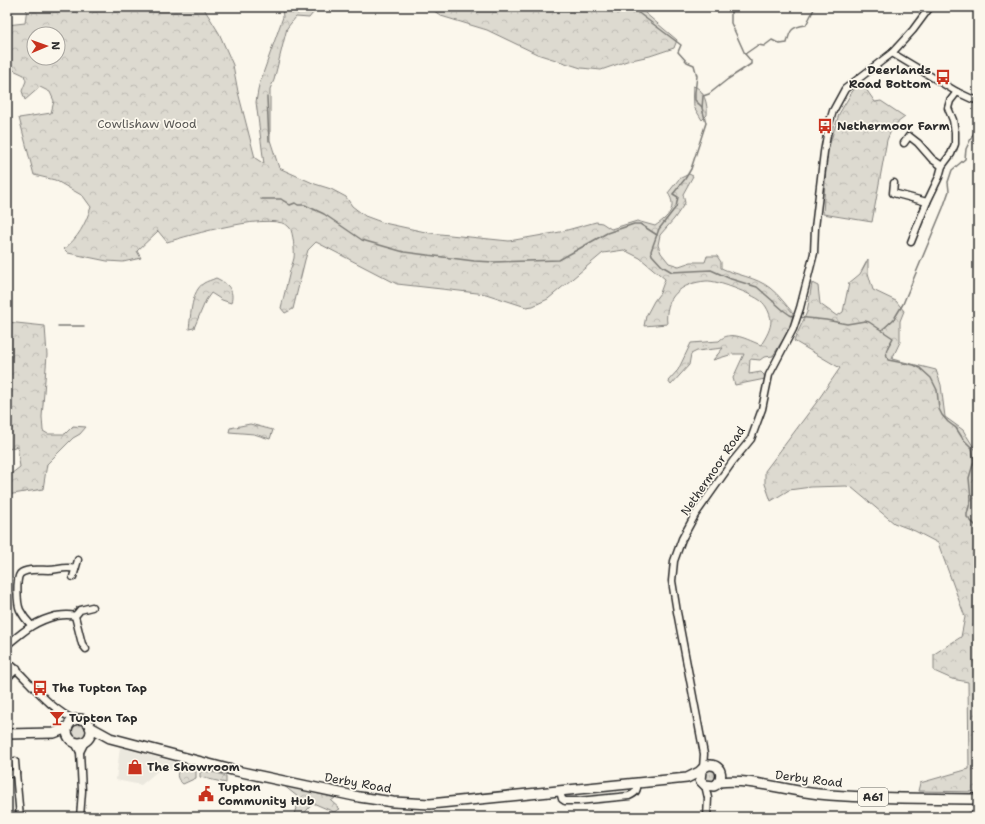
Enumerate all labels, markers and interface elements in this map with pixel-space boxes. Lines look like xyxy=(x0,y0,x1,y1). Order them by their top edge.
north arrow xyxy=(26,26,66,66)
text: N xyxy=(48,41,63,51)
place label: Deerlands Road Bottom xyxy=(849,62,931,92)
bus stop icon: Deerlands Road Bottom xyxy=(934,68,952,86)
park label: Cowlishaw Wood xyxy=(97,116,197,132)
bus stop icon: Nethermoor Farm xyxy=(816,117,834,135)
place label: Nethermoor Farm xyxy=(837,118,950,134)
street label: Nethermoor Road xyxy=(677,423,749,519)
bus stop icon: The Tupton Tap xyxy=(31,679,49,697)
place label: The Tupton Tap xyxy=(52,680,147,696)
bar icon: Tupton Tap xyxy=(48,709,66,727)
place label: Tupton Tap xyxy=(69,710,137,726)
shop icon: The Showroom xyxy=(126,758,144,776)
place label: The Showroom xyxy=(147,759,240,775)
street label: Derby Road xyxy=(774,767,844,791)
street label: Derby Road xyxy=(323,769,393,797)
place label: Tupton Community Hub xyxy=(218,779,314,809)
public building icon: Tupton Community Hub xyxy=(197,785,215,803)
road number: A61 xyxy=(858,788,888,806)

